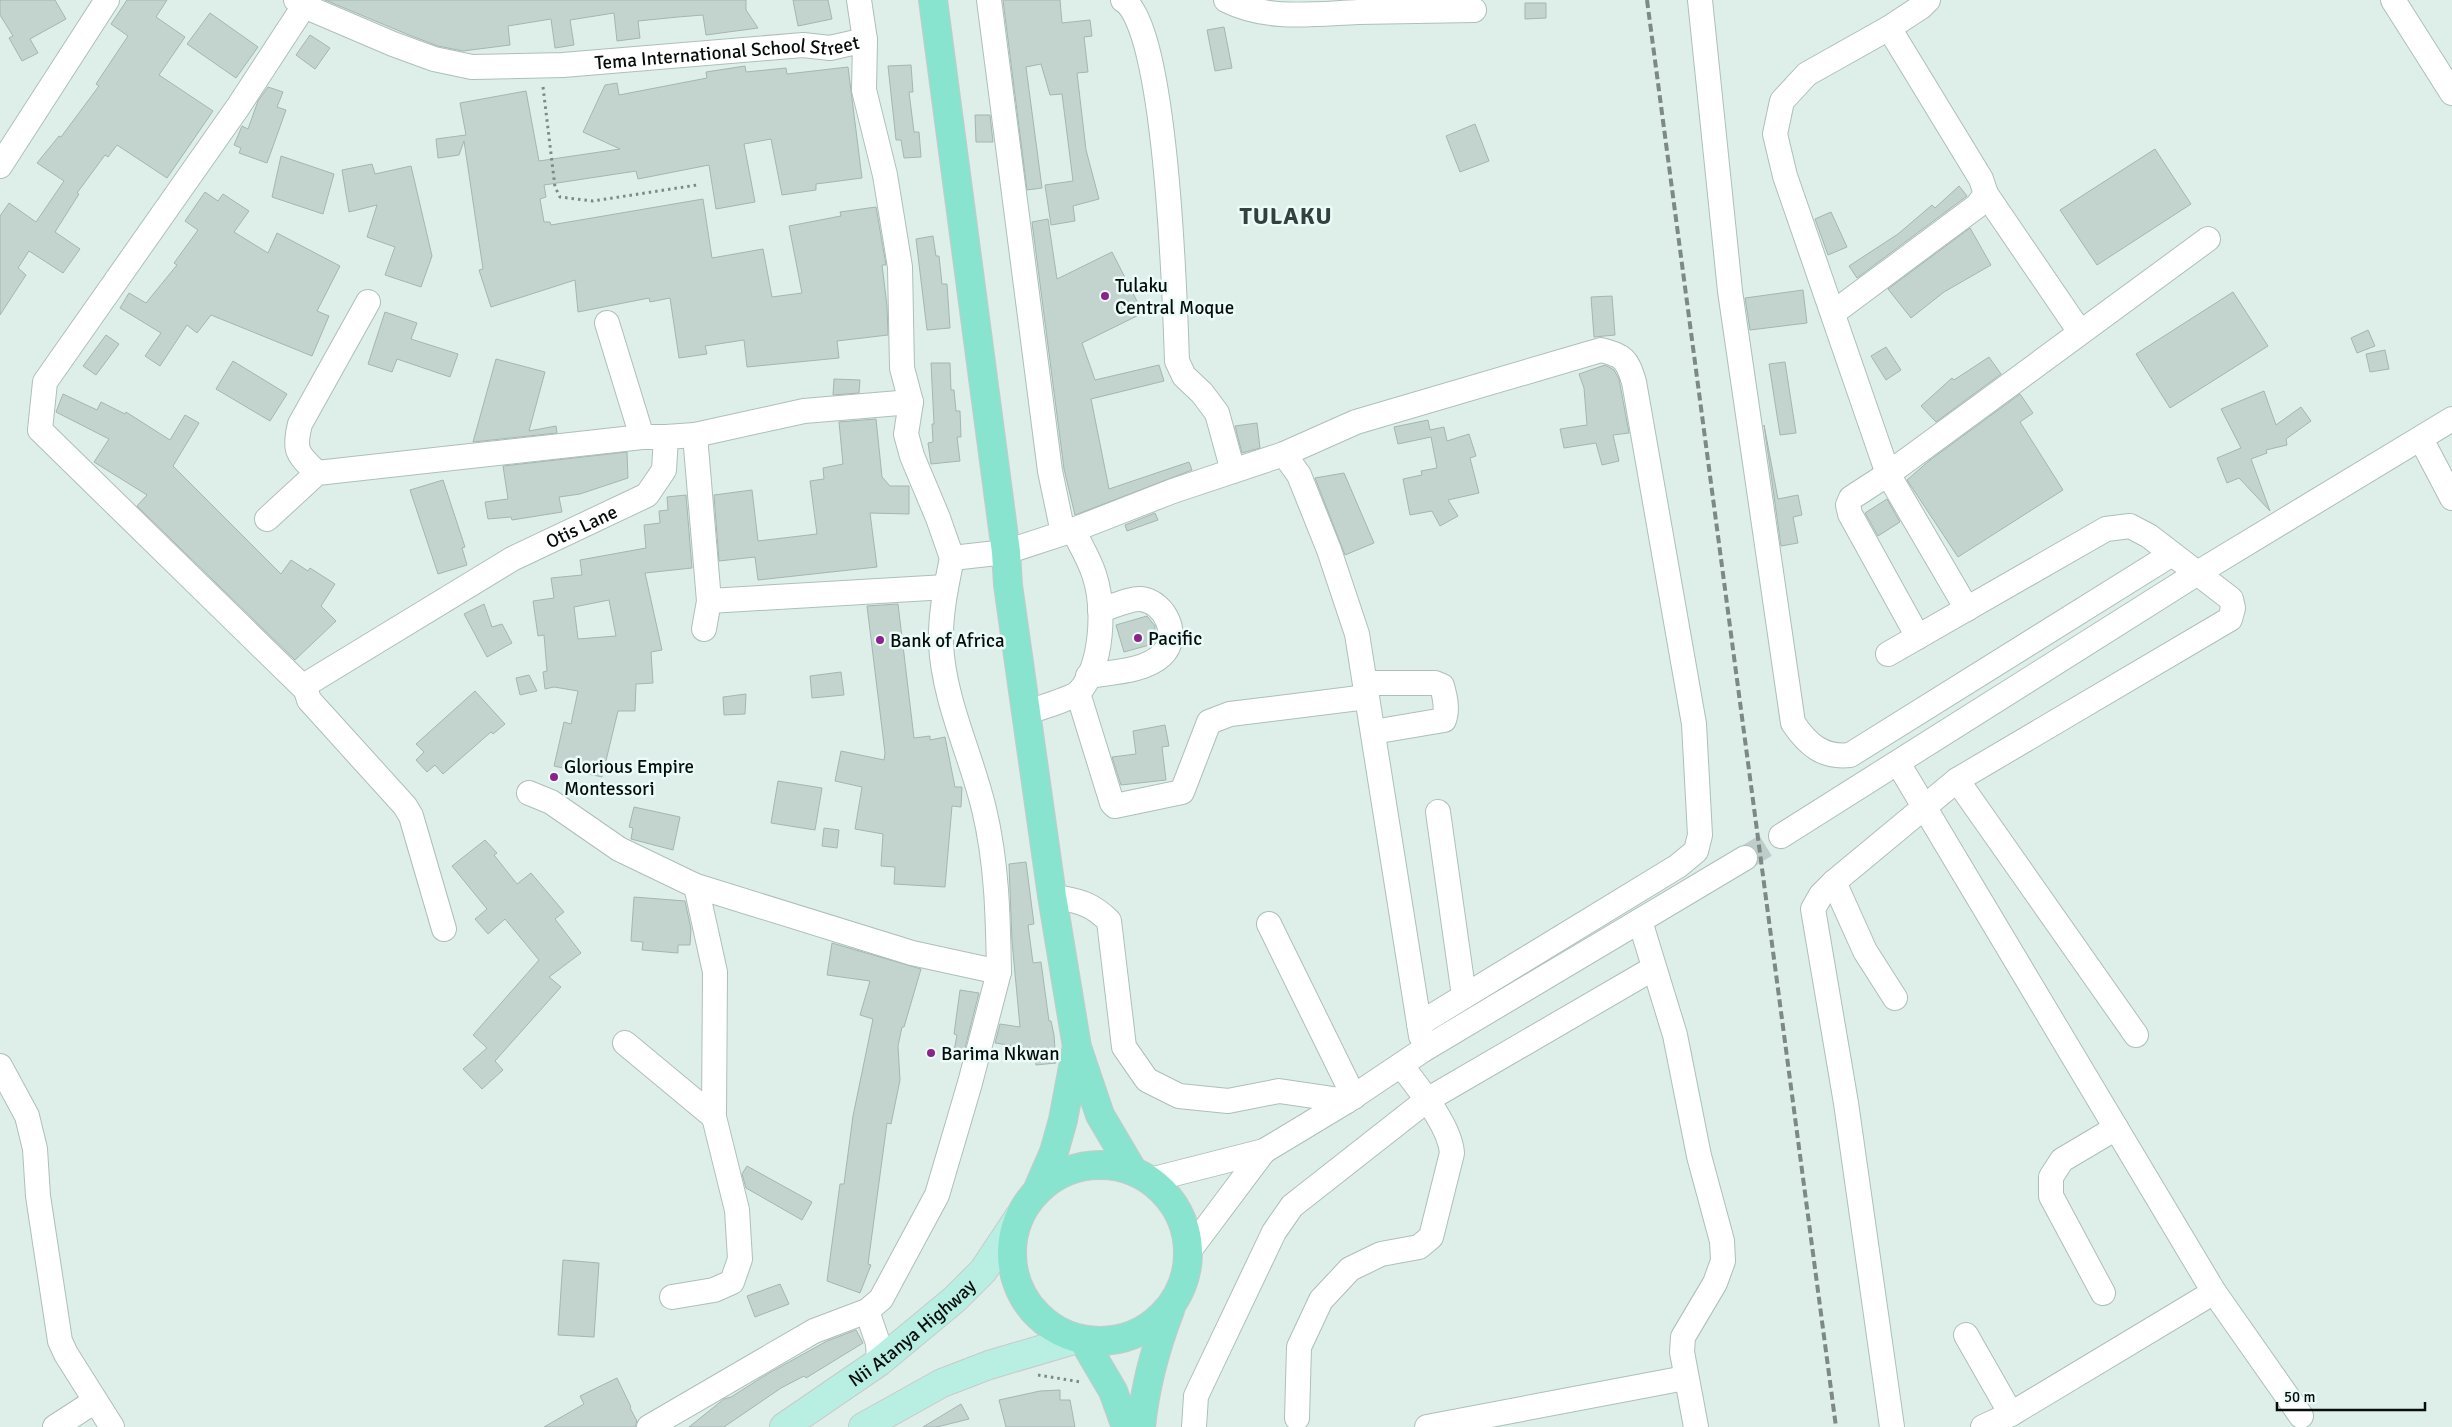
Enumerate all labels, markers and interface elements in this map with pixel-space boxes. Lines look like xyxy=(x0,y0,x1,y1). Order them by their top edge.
street label: Tema International School Street xyxy=(594,31,862,75)
district label: TULAKU xyxy=(1239,201,1333,231)
place label: Tulaku Central Moque xyxy=(1115,274,1234,320)
marker: Tulaku Central Moque xyxy=(1099,290,1111,302)
street label: Otis Lane xyxy=(542,500,621,554)
place label: Pacific xyxy=(1148,627,1202,651)
place label: Bank of Africa xyxy=(890,629,1005,653)
marker: Pacific xyxy=(1132,632,1144,644)
marker: Bank of Africa xyxy=(874,634,886,646)
place label: Glorious Empire Montessori xyxy=(564,755,694,801)
marker: Glorious Empire Montessori xyxy=(548,771,560,783)
place label: Barima Nkwan xyxy=(941,1042,1060,1066)
marker: Barima Nkwan xyxy=(925,1047,937,1059)
street label: Nii Atanya Highway xyxy=(844,1274,981,1392)
scale bar xyxy=(2277,1380,2424,1412)
text: 50 m xyxy=(2284,1388,2315,1406)

